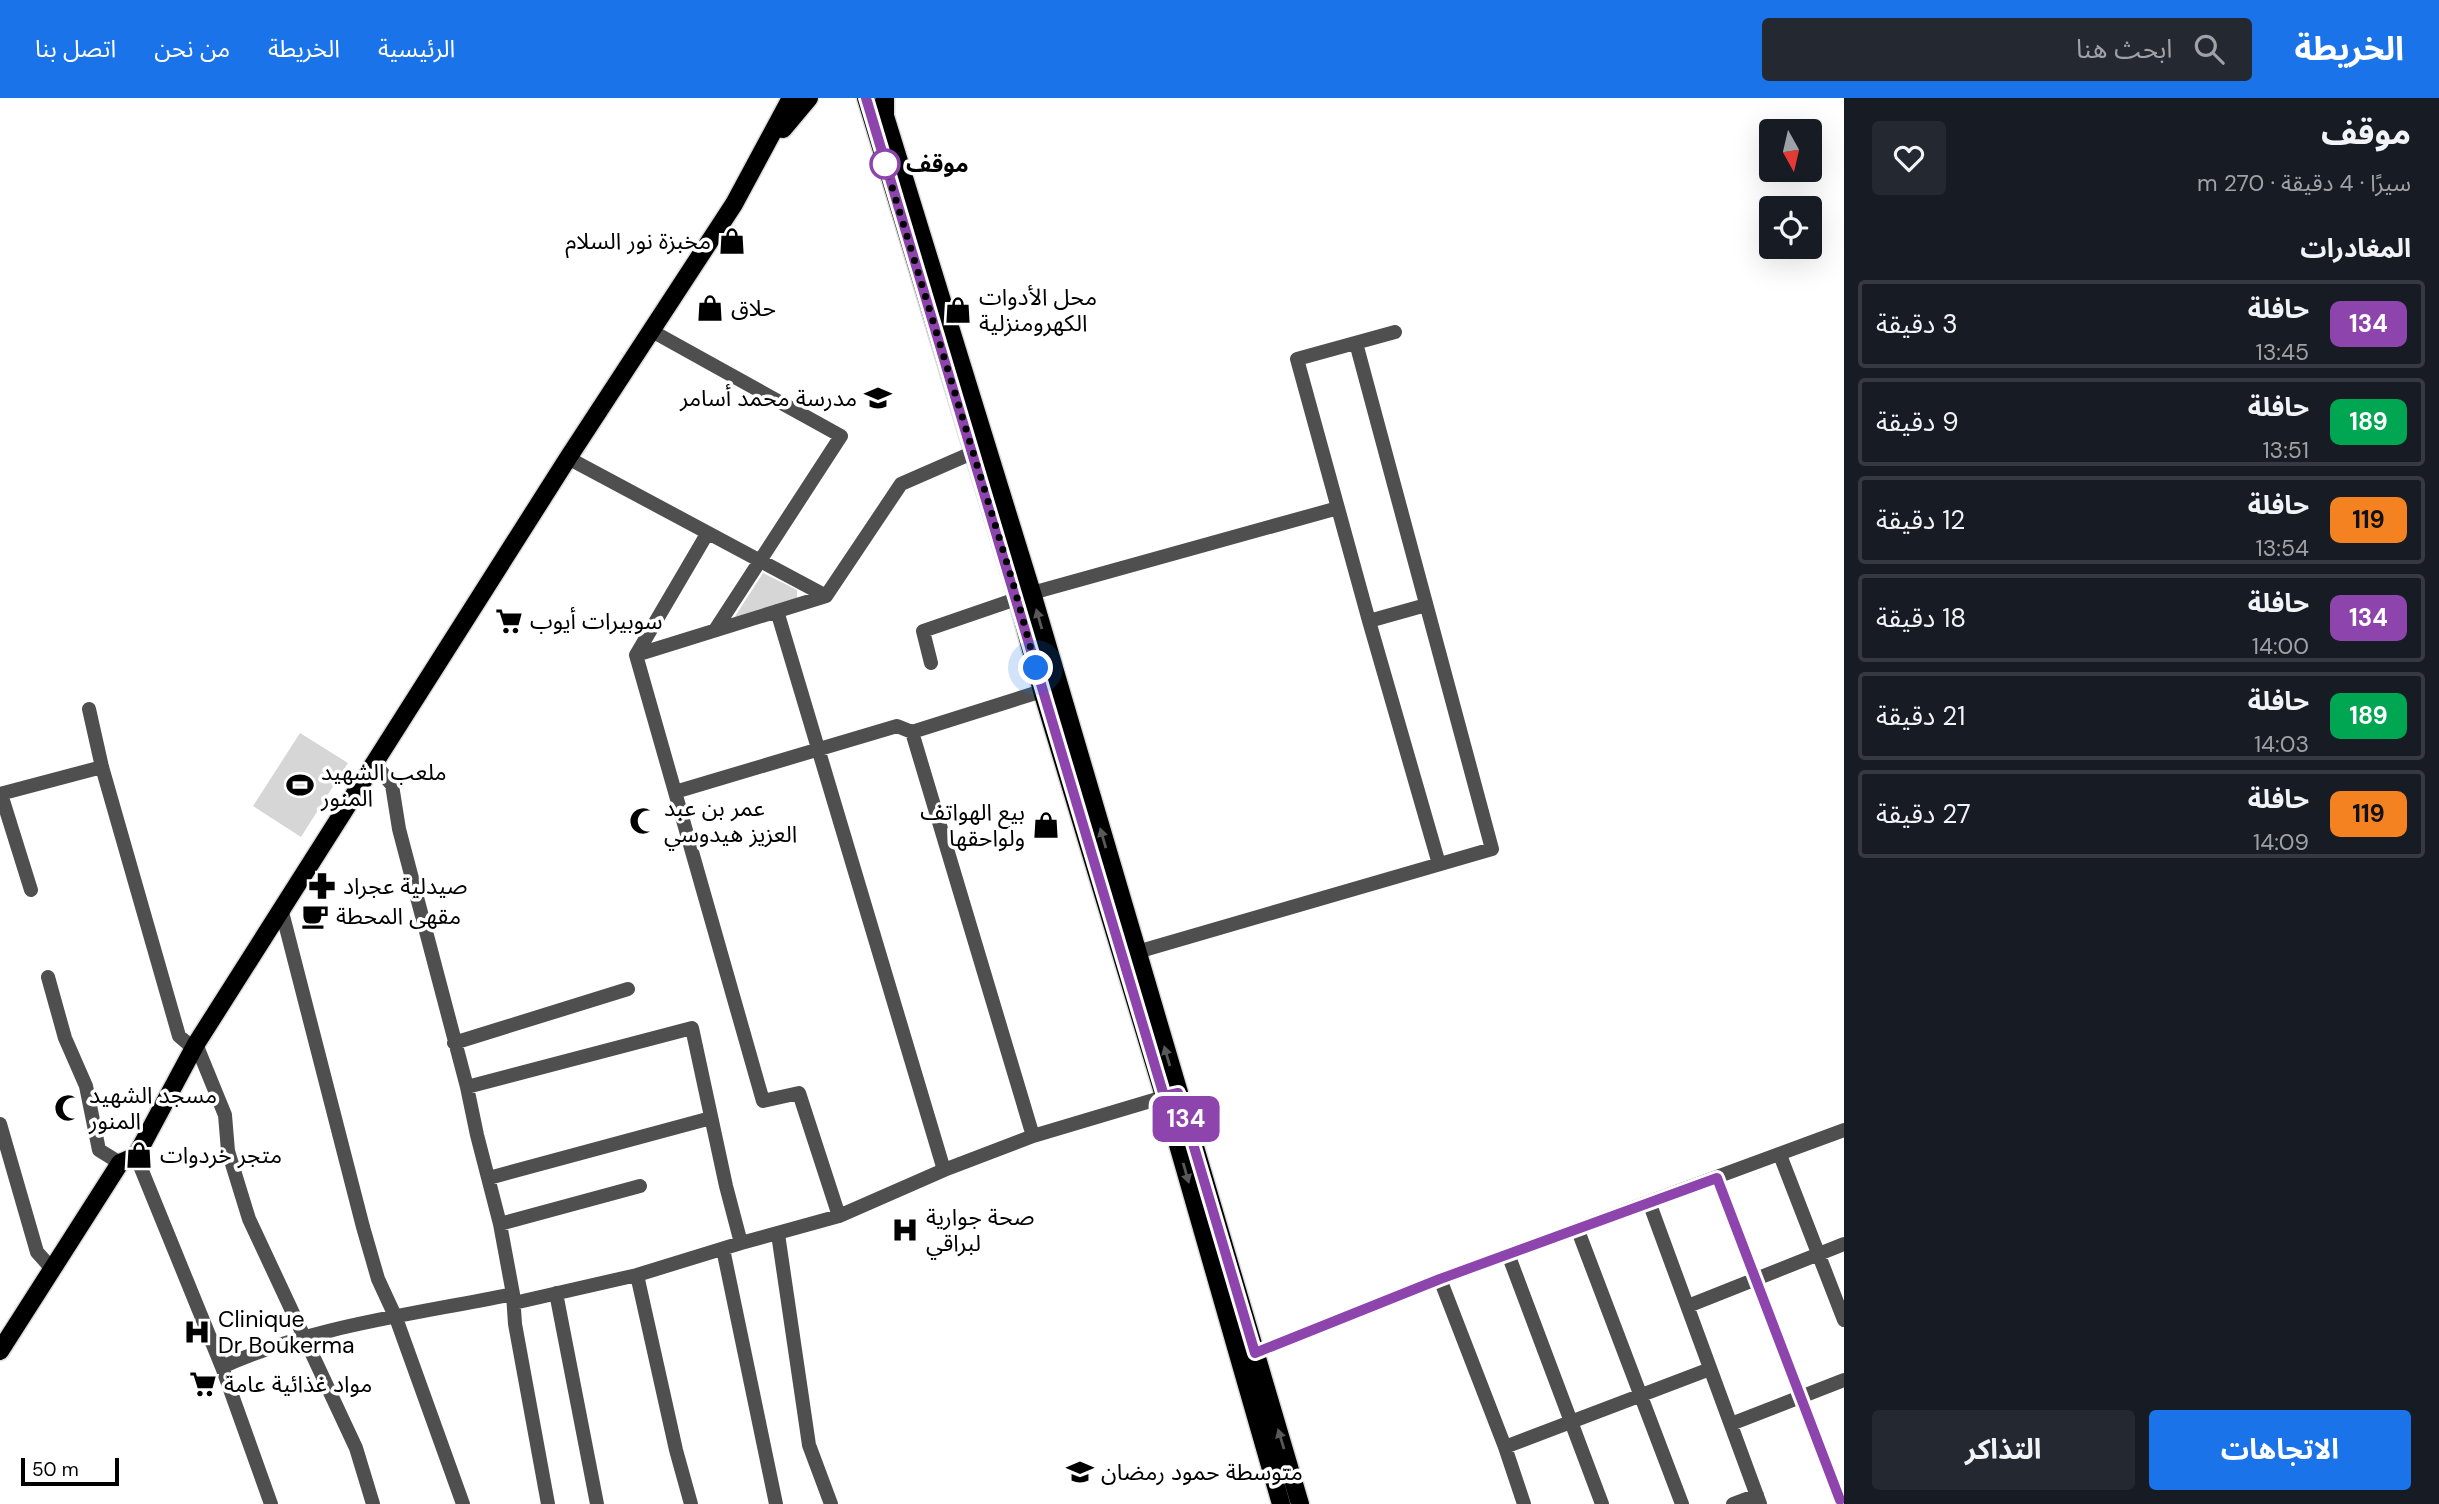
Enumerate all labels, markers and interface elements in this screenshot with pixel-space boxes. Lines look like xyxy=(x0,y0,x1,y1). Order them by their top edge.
search box xyxy=(1762,18,2252,81)
text: الخريطة xyxy=(2294,27,2404,70)
icon: search xyxy=(2190,30,2228,68)
text: ابحث هنا xyxy=(2076,32,2172,66)
text: اتصل بنا xyxy=(35,33,116,64)
text: من نحن xyxy=(154,33,230,64)
text: الخريطة xyxy=(268,33,340,64)
text: الرئيسية xyxy=(378,33,455,64)
text: موقف xyxy=(2321,111,2411,154)
north arrow xyxy=(1759,119,1822,182)
map controls xyxy=(1759,119,1822,259)
button: heart xyxy=(1872,121,1946,195)
marker: موقف xyxy=(870,149,900,179)
place label: موقف xyxy=(906,149,969,179)
text: سيرًا · 4 دقيقة · 270 m xyxy=(2197,168,2411,198)
button: locate xyxy=(1759,196,1822,259)
place label: مخبزة نور السلام xyxy=(565,226,711,259)
shop icon: مخبزة نور السلام xyxy=(717,226,747,256)
text: المغادرات xyxy=(2300,231,2411,265)
place label: محل الأدوات الكهرومنزلية xyxy=(979,282,1097,338)
text: حافلة xyxy=(2248,292,2309,326)
shop icon: حلاق xyxy=(695,293,725,323)
place label: حلاق xyxy=(731,293,776,323)
shop icon: محل الأدوات الكهرومنزلية xyxy=(943,295,973,325)
text: 3 دقيقة xyxy=(1876,307,1958,341)
text: 134 xyxy=(2349,308,2388,339)
text: 13:45 xyxy=(2256,337,2309,367)
place label: مدرسة محمد أسامر xyxy=(679,383,857,413)
school or university icon: مدرسة محمد أسامر xyxy=(863,383,893,413)
text: حافلة xyxy=(2248,390,2309,424)
text: 9 دقيقة xyxy=(1876,405,1958,439)
text: 189 xyxy=(2349,406,2388,437)
text: 13:51 xyxy=(2262,435,2309,465)
text: حافلة xyxy=(2248,488,2309,522)
text: 12 دقيقة xyxy=(1876,503,1965,537)
text: 119 xyxy=(2352,504,2385,535)
text: 13:54 xyxy=(2256,533,2309,563)
text: حافلة xyxy=(2248,586,2309,620)
text: 18 دقيقة xyxy=(1876,601,1966,635)
text: 134 xyxy=(2349,602,2388,633)
supermarket icon: سوبيرات أيوب xyxy=(494,606,524,636)
place label: سوبيرات أيوب xyxy=(530,606,663,636)
one-way arrow xyxy=(1034,609,1044,630)
text: 14:00 xyxy=(2252,631,2309,661)
your location xyxy=(1018,650,1053,685)
text: حافلة xyxy=(2248,684,2309,718)
text: 21 دقيقة xyxy=(1876,699,1965,733)
text: 189 xyxy=(2349,700,2388,731)
text: 14:03 xyxy=(2254,729,2309,759)
place label: ملعب الشهيد المنور xyxy=(320,757,447,813)
sports icon: ملعب الشهيد المنور xyxy=(285,770,315,800)
text: حافلة xyxy=(2248,782,2309,816)
place label: عمر بن عبد العزيز هيدوسي xyxy=(664,793,797,851)
place label: بيع الهواتف ولواحقها xyxy=(920,797,1025,853)
text: 27 دقيقة xyxy=(1876,797,1971,831)
text: 119 xyxy=(2352,798,2385,829)
mosque icon: عمر بن عبد العزيز هيدوسي xyxy=(628,806,658,836)
shop icon: بيع الهواتف ولواحقها xyxy=(1031,810,1061,840)
one-way arrow xyxy=(1098,827,1108,848)
text: 14:09 xyxy=(2253,827,2309,857)
pharmacy icon: صيدلية عجراد xyxy=(307,871,337,901)
place label: صيدلية عجراد xyxy=(343,871,468,901)
cafe icon: مقهى المحطة xyxy=(300,901,330,931)
place label: مقهى المحطة xyxy=(336,901,461,931)
one-way arrow xyxy=(1162,1045,1172,1066)
place label: مسجد الشهيد المنور xyxy=(88,1080,217,1136)
mosque icon: مسجد الشهيد المنور xyxy=(53,1093,83,1123)
line badge: 134 xyxy=(1146,1096,1226,1142)
text: 134 xyxy=(1167,1103,1205,1134)
shop icon: متجر خردوات xyxy=(124,1140,154,1170)
place label: متجر خردوات xyxy=(160,1140,282,1170)
one-way arrow xyxy=(1181,1163,1191,1184)
place label: صحة جوارية لبراقي xyxy=(926,1202,1034,1260)
hospital icon: صحة جوارية لبراقي xyxy=(890,1215,920,1245)
place label: Clinique Dr Boukerma xyxy=(218,1304,354,1360)
hospital icon: Clinique Dr Boukerma xyxy=(182,1317,212,1347)
supermarket icon: مواد غذائية عامة xyxy=(188,1369,218,1399)
place label: مواد غذائية عامة xyxy=(224,1369,372,1399)
button: التذاكر xyxy=(1872,1410,2135,1490)
button: الاتجاهات xyxy=(2149,1410,2411,1490)
one-way arrow xyxy=(1275,1428,1285,1449)
scale bar xyxy=(21,1455,119,1487)
text: 50 m xyxy=(32,1457,79,1482)
school or university icon: متوسطة حمود رمضان xyxy=(1065,1457,1095,1487)
place label: متوسطة حمود رمضان xyxy=(1101,1457,1303,1487)

